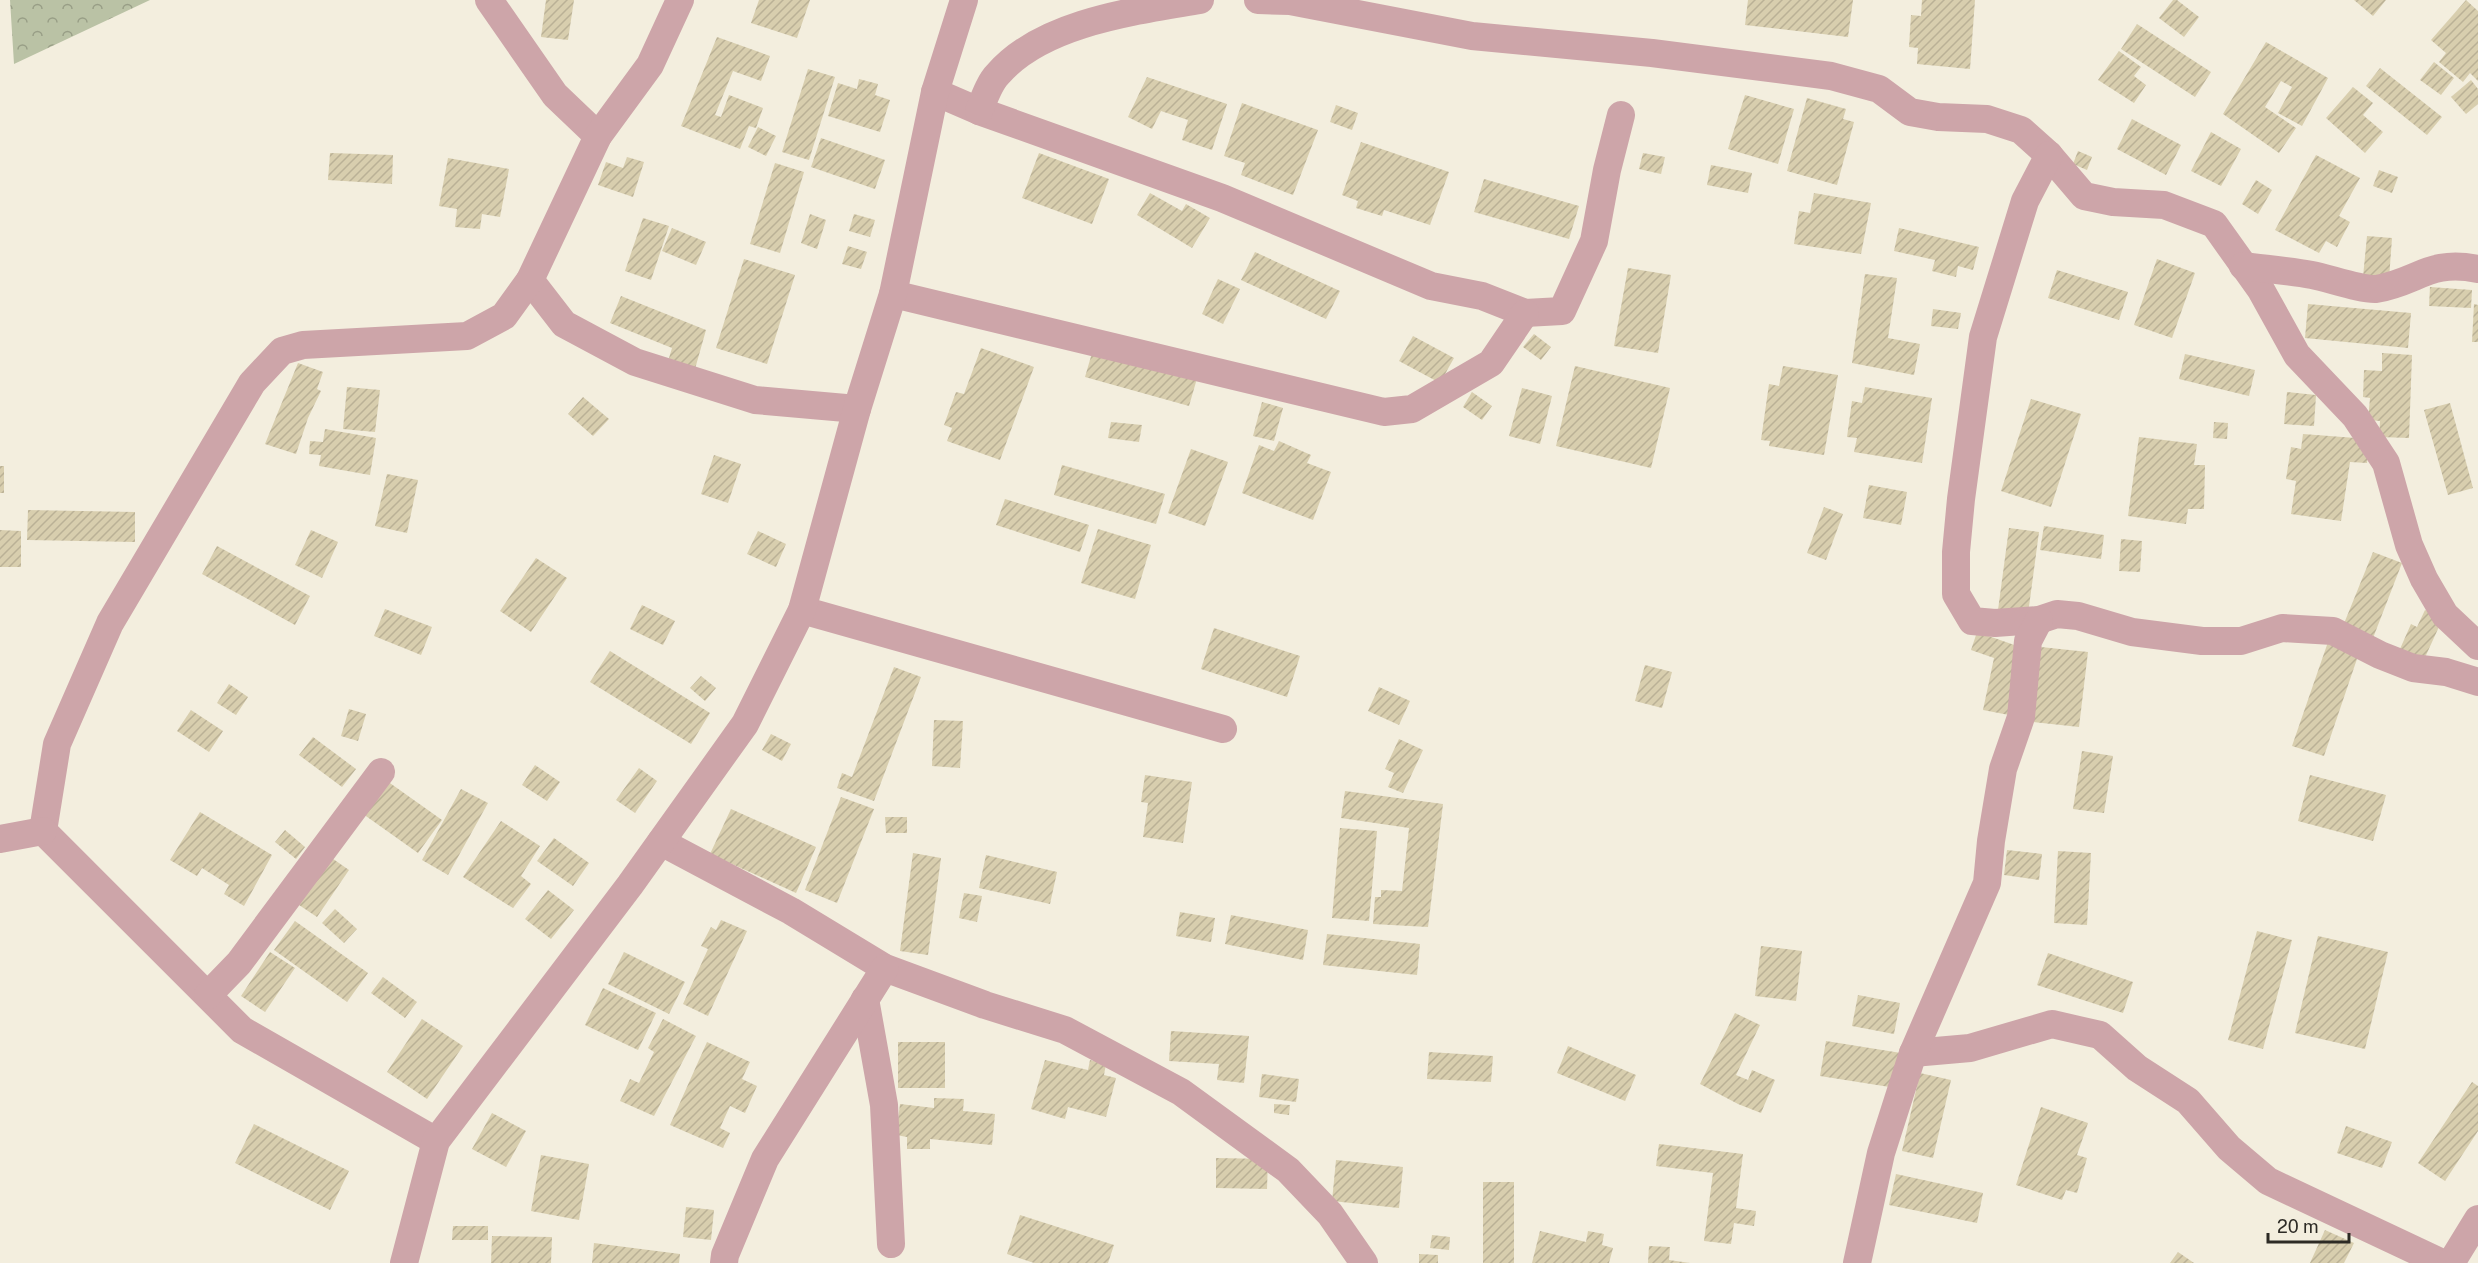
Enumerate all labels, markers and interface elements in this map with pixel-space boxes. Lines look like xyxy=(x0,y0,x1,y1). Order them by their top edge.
scale bar xyxy=(2268,1206,2349,1244)
text: 20 m xyxy=(2277,1216,2319,1237)

